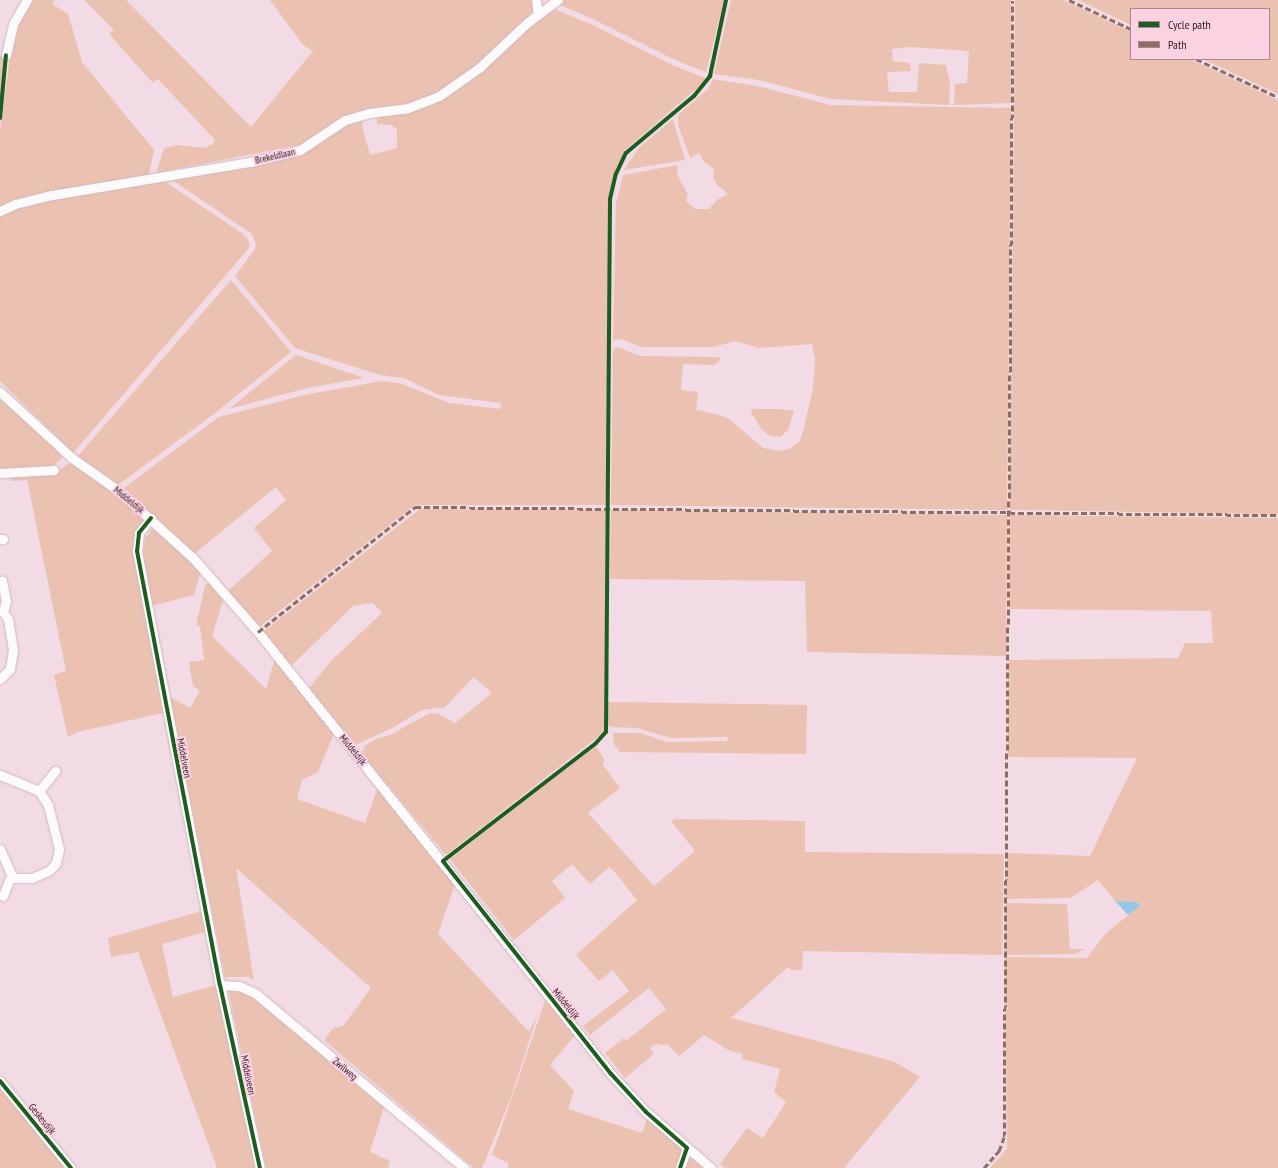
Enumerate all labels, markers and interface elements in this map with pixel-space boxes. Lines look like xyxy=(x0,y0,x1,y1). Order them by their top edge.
legend xyxy=(1130,8,1270,60)
text: Cycle path xyxy=(1168,17,1211,32)
text: Path xyxy=(1168,37,1186,52)
street label: Brekeldlaan xyxy=(254,146,296,166)
street label: Middeldijk xyxy=(111,484,147,516)
street label: Middeldijk xyxy=(337,732,369,768)
street label: Middelveen xyxy=(174,737,194,779)
street label: Middeldijk xyxy=(550,986,582,1022)
street label: Middelveen xyxy=(238,1054,258,1096)
street label: Zwilweg xyxy=(330,1055,360,1083)
street label: Geskesdijk xyxy=(26,1101,58,1137)

